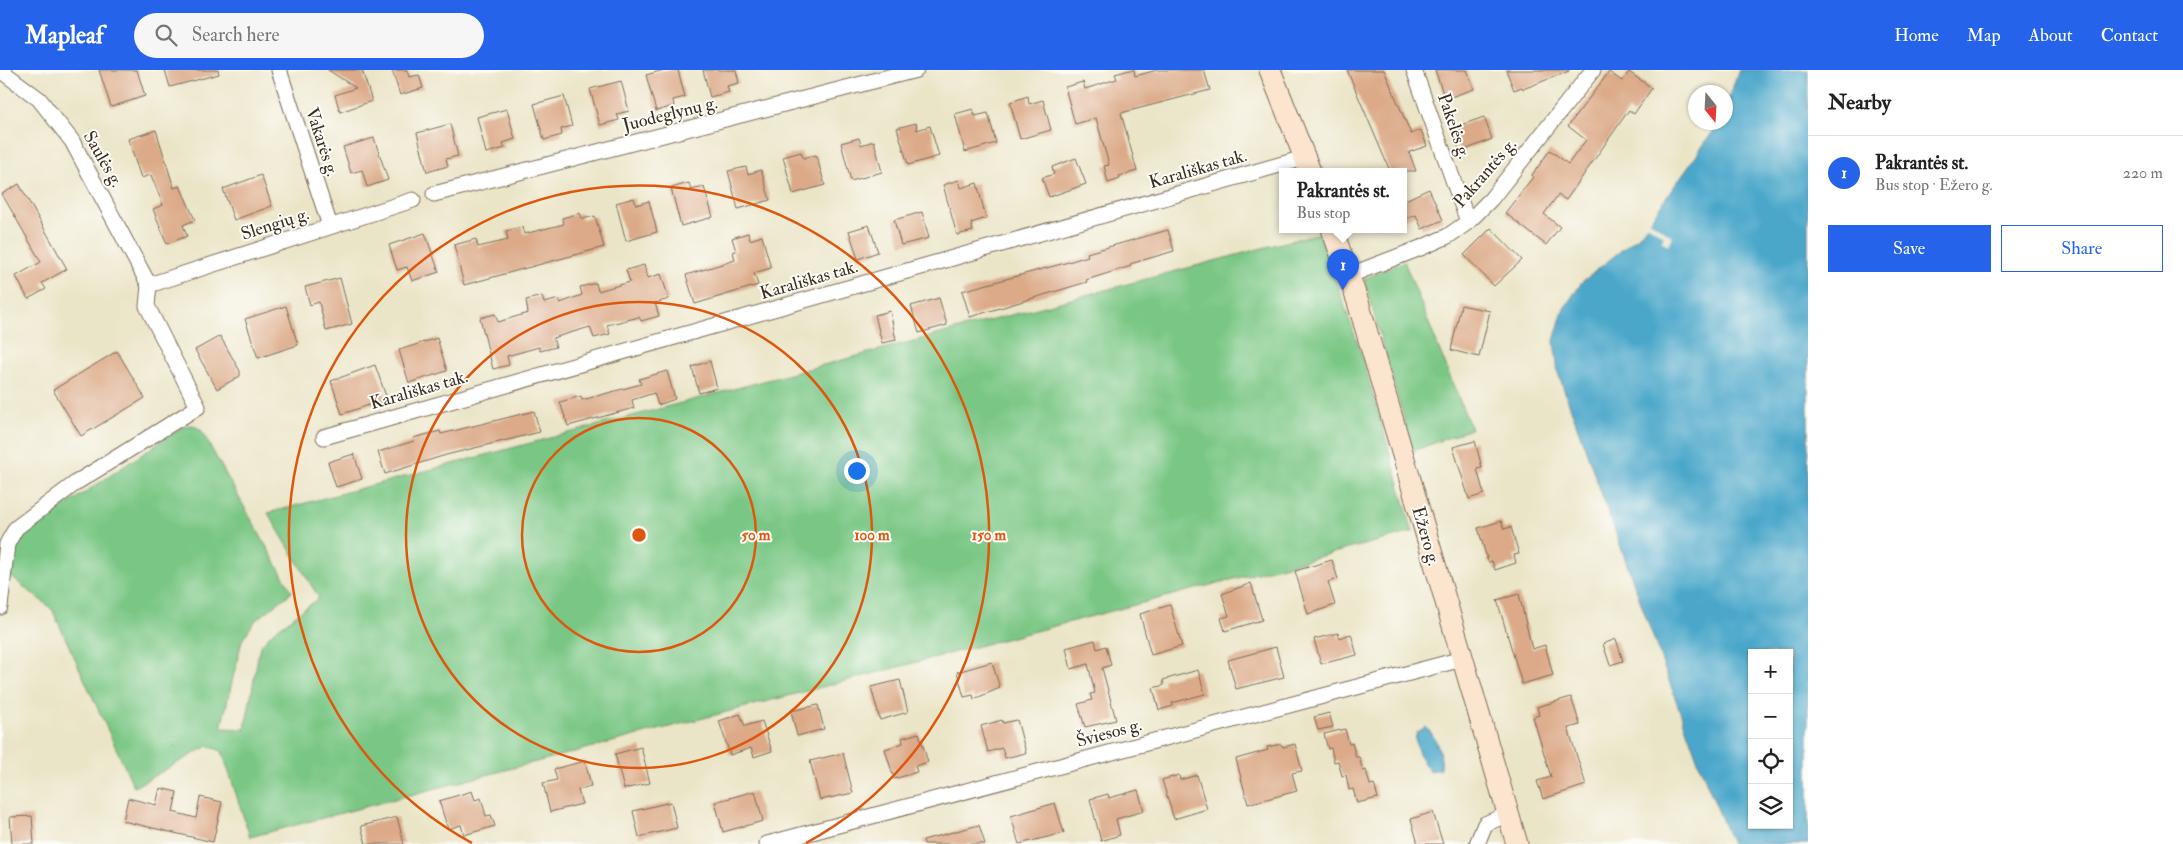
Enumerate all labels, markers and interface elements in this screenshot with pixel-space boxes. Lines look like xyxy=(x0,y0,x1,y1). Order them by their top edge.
search box xyxy=(134,13,484,58)
text: Mapleaf xyxy=(25,20,104,51)
icon: search xyxy=(152,21,180,49)
text: Search here xyxy=(192,23,279,47)
text: Home xyxy=(1894,24,1939,47)
text: Map xyxy=(1967,24,2001,47)
text: About xyxy=(2029,24,2073,47)
text: Contact xyxy=(2101,24,2158,47)
north arrow xyxy=(1688,85,1733,130)
text: Nearby xyxy=(1828,89,1891,116)
street label: Pakelės g. xyxy=(1432,90,1476,162)
street label: Juodeglynų g. xyxy=(619,91,720,137)
street label: Vakarės g. xyxy=(300,105,344,179)
street label: Saulės g. xyxy=(78,127,128,191)
street label: Pakrantės g. xyxy=(1448,133,1522,213)
street label: Karališkas tak. xyxy=(1146,144,1250,194)
text: Pakrantės st. xyxy=(1875,151,1968,175)
text: 1 xyxy=(1841,163,1847,183)
text: 220 m xyxy=(2123,163,2163,183)
popup xyxy=(1279,168,1407,233)
text: Bus stop · Ežero g. xyxy=(1875,175,1993,195)
text: Pakrantės st. xyxy=(1296,179,1390,203)
street label: Slengių g. xyxy=(238,202,312,246)
text: Bus stop xyxy=(1296,203,1350,223)
button: Save xyxy=(1828,225,1991,272)
button: Share xyxy=(2001,225,2163,272)
pin: 1 xyxy=(1327,249,1359,290)
street label: Karališkas tak. xyxy=(757,255,861,305)
street label: Karališkas tak. xyxy=(367,365,471,415)
your location xyxy=(844,458,870,484)
street label: Ežero g. xyxy=(1407,504,1445,568)
centre of rings xyxy=(630,526,648,544)
text: 50 m xyxy=(742,526,771,545)
text: 100 m xyxy=(854,526,890,545)
text: 150 m xyxy=(972,526,1006,545)
map controls xyxy=(1748,649,1793,829)
button: + xyxy=(1748,649,1793,694)
button: − xyxy=(1748,694,1793,739)
street label: Šviesos g. xyxy=(1073,712,1144,753)
button: locate xyxy=(1748,739,1793,784)
button: layers xyxy=(1748,784,1793,829)

